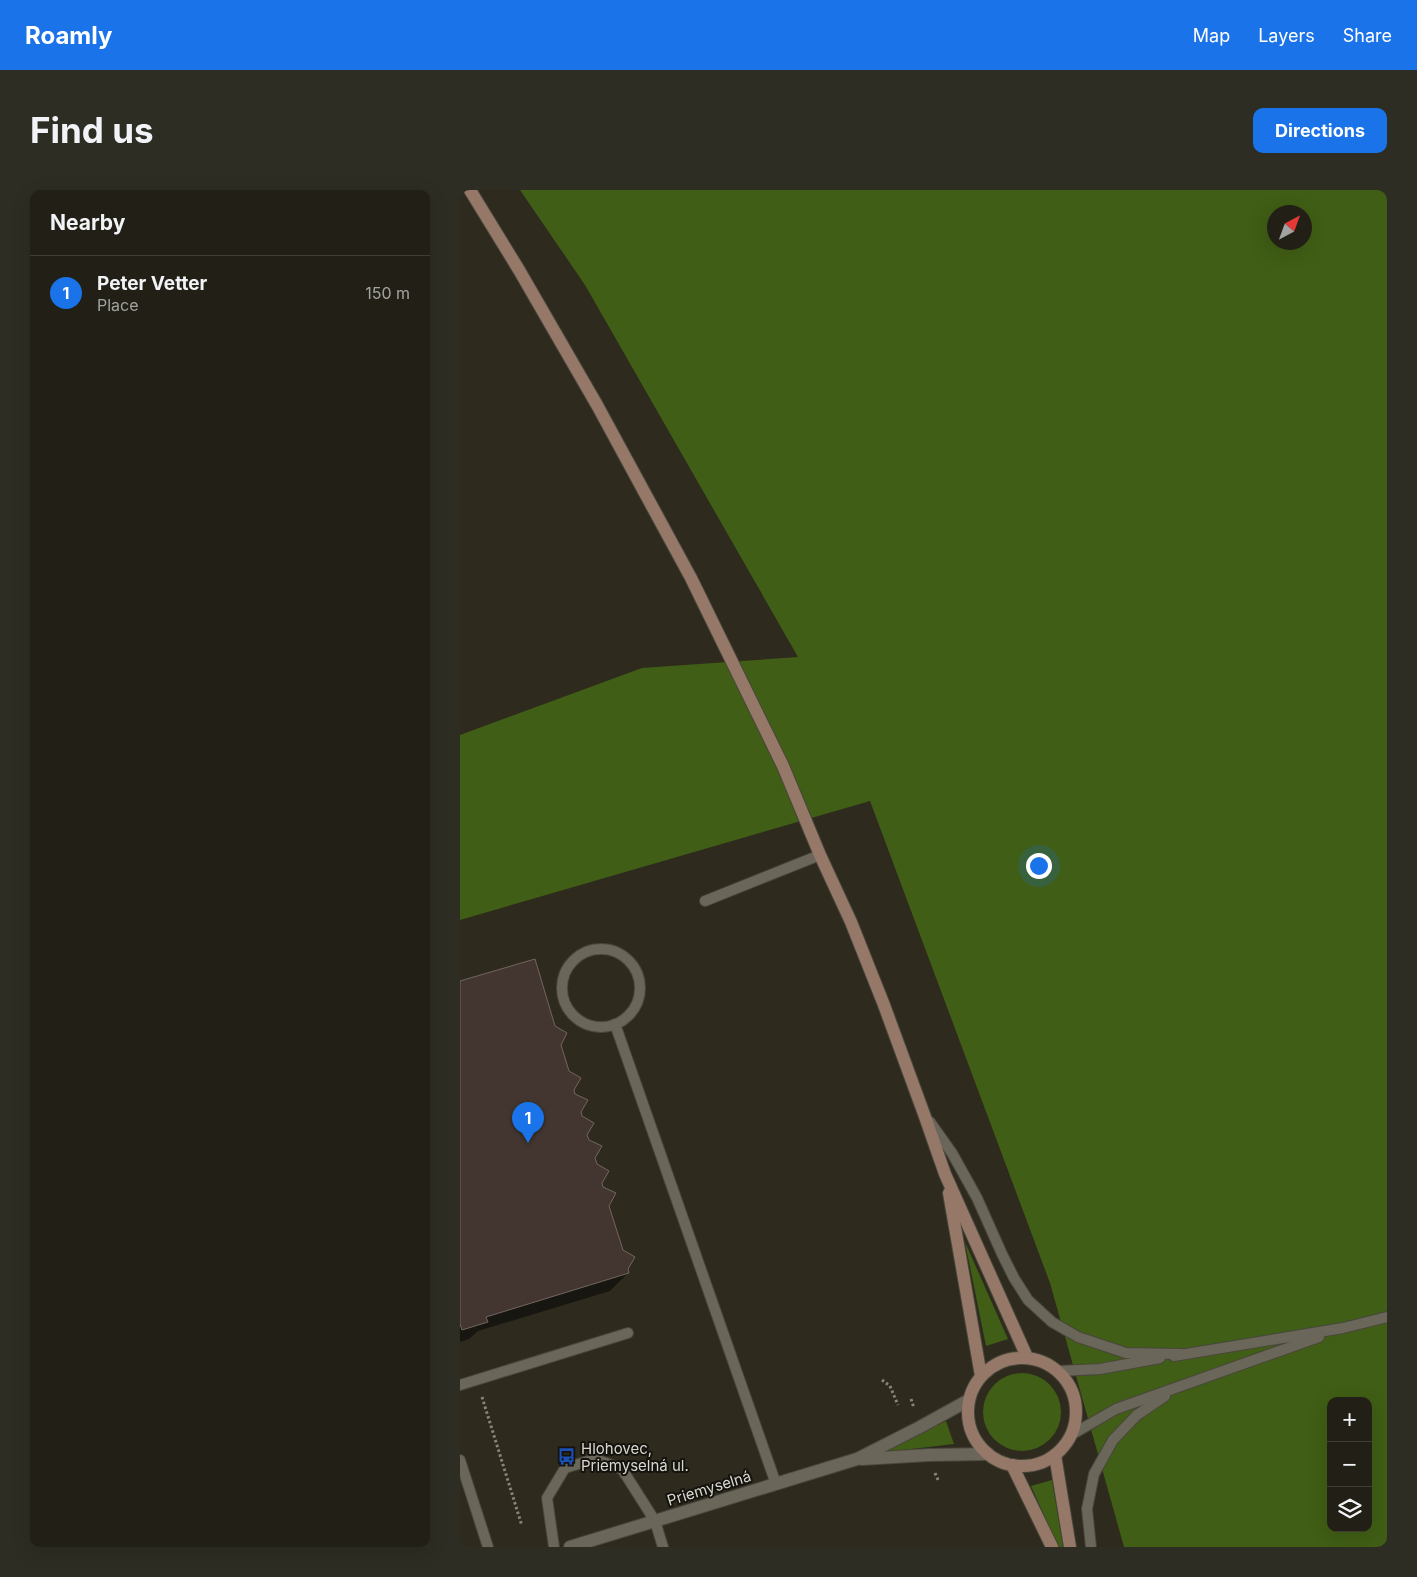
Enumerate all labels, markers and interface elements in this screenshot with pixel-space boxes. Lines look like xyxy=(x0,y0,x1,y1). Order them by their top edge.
text: Roamly xyxy=(25,21,112,50)
text: Map xyxy=(1193,25,1230,46)
text: Layers xyxy=(1258,25,1315,46)
text: Share xyxy=(1343,25,1392,46)
button: Directions xyxy=(1253,108,1387,153)
text: Find us xyxy=(30,109,154,151)
north arrow xyxy=(1267,205,1312,250)
text: Nearby xyxy=(50,210,125,235)
text: Peter Vetter xyxy=(97,272,207,295)
text: 1 xyxy=(63,283,69,303)
text: 150 m xyxy=(365,283,410,303)
text: Place xyxy=(97,295,139,315)
your location xyxy=(1026,853,1052,879)
pin: 1 xyxy=(512,1102,544,1143)
map controls xyxy=(1327,1397,1372,1532)
button: + xyxy=(1327,1397,1372,1442)
place label: Hlohovec, Priemyselná ul. xyxy=(581,1439,689,1475)
button: − xyxy=(1327,1442,1372,1487)
bus stop icon: Hlohovec, Priemyselná ul. xyxy=(557,1447,577,1467)
street label: Priemyselná xyxy=(665,1466,753,1510)
button: layers xyxy=(1327,1487,1372,1532)

